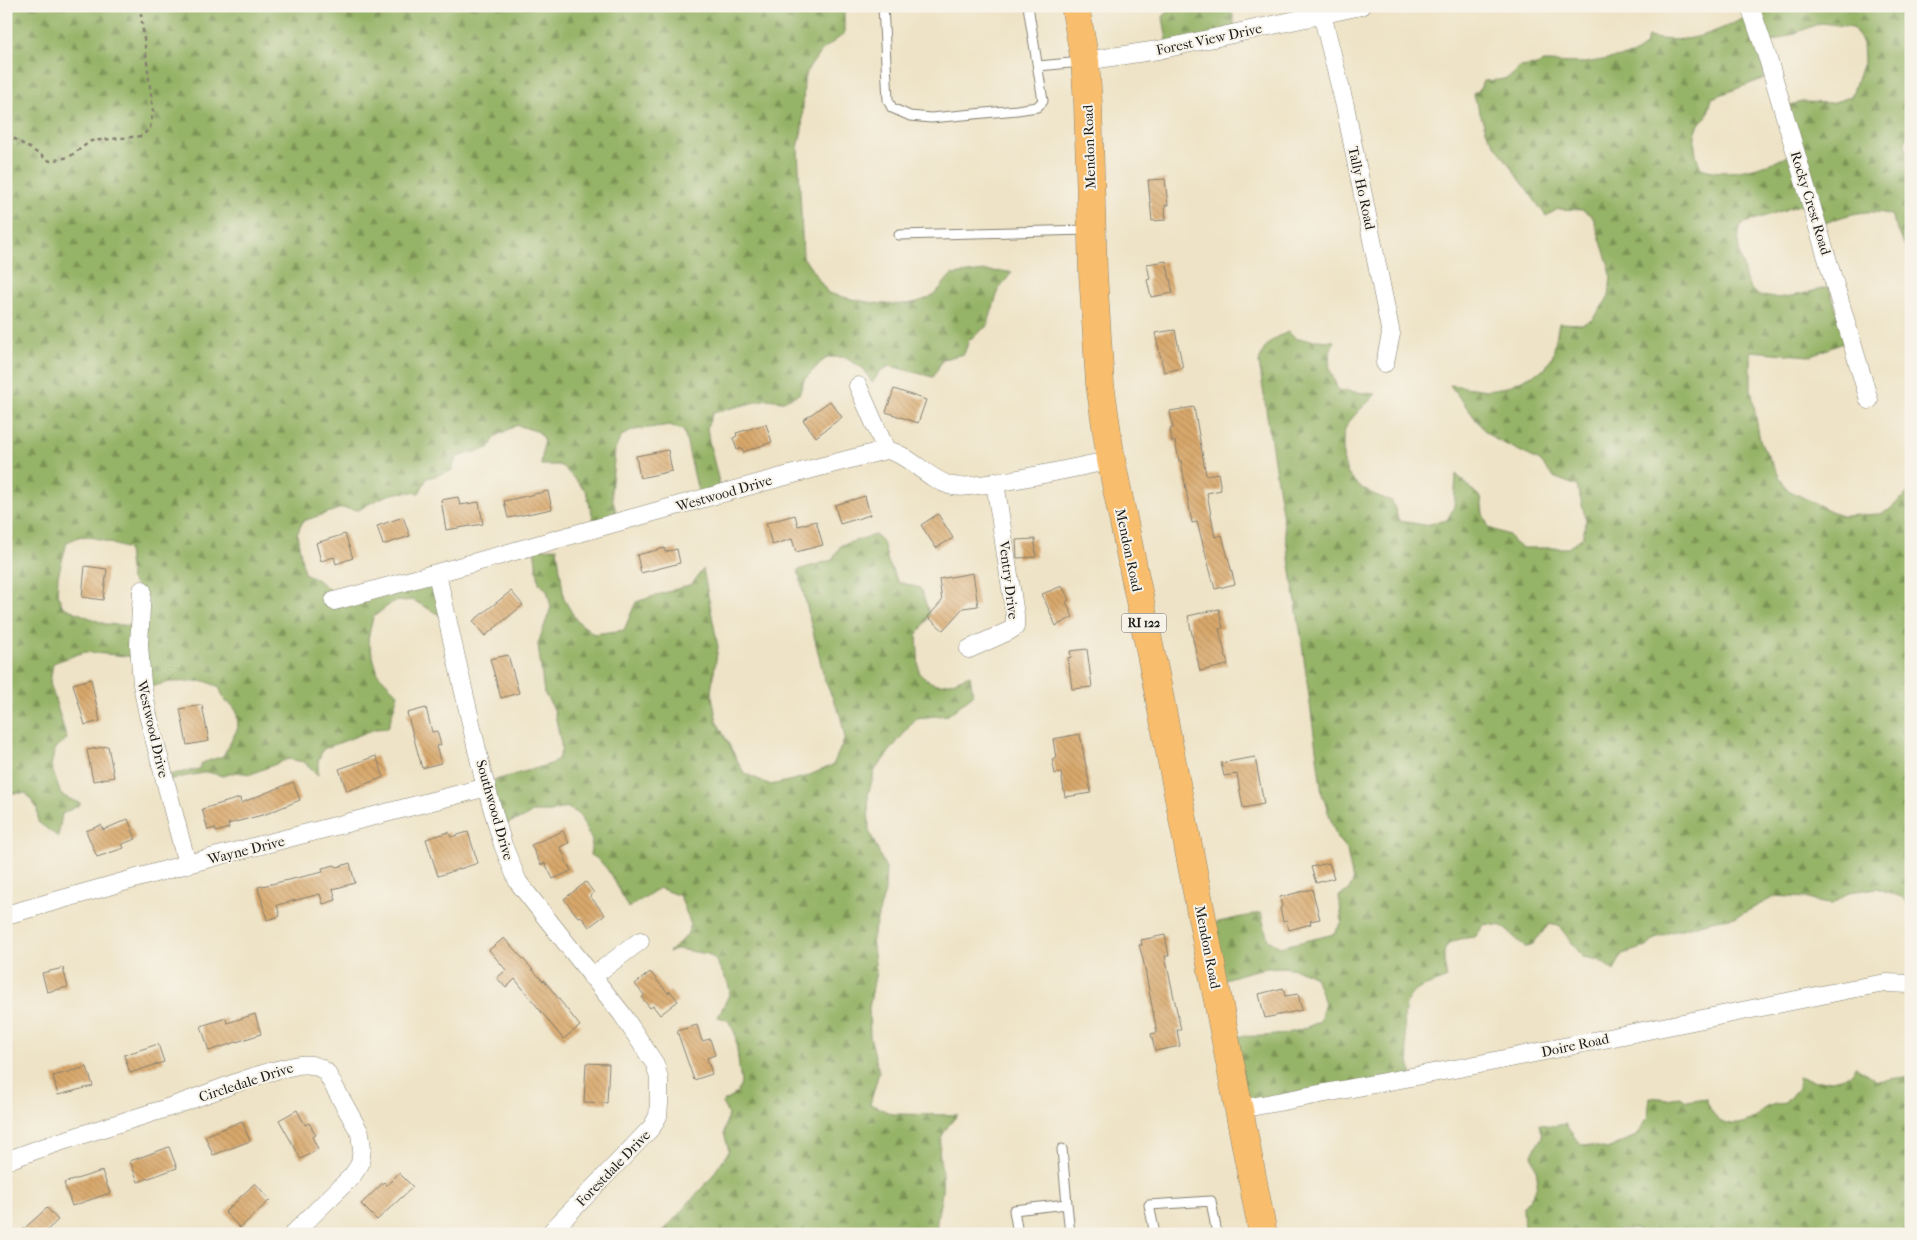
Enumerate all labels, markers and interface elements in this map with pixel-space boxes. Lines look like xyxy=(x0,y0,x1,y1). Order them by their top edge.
street label: Forest View Drive xyxy=(1155,20,1264,59)
street label: Mendon Road xyxy=(1080,104,1099,190)
street label: Tally Ho Road xyxy=(1344,145,1379,232)
street label: Rocky Crest Road xyxy=(1787,149,1834,257)
street label: Westwood Drive xyxy=(673,472,774,516)
street label: Mendon Road xyxy=(1111,507,1146,594)
street label: Ventry Drive xyxy=(995,539,1022,620)
road number: RI 122 xyxy=(1122,614,1166,632)
street label: Westwood Drive xyxy=(133,678,172,779)
street label: Southwood Drive xyxy=(472,758,517,862)
street label: Wayne Drive xyxy=(205,833,286,868)
street label: Mendon Road xyxy=(1191,904,1224,991)
street label: Doire Road xyxy=(1540,1030,1611,1061)
street label: Circledale Drive xyxy=(197,1059,296,1106)
street label: Forestdale Drive xyxy=(573,1127,654,1210)

